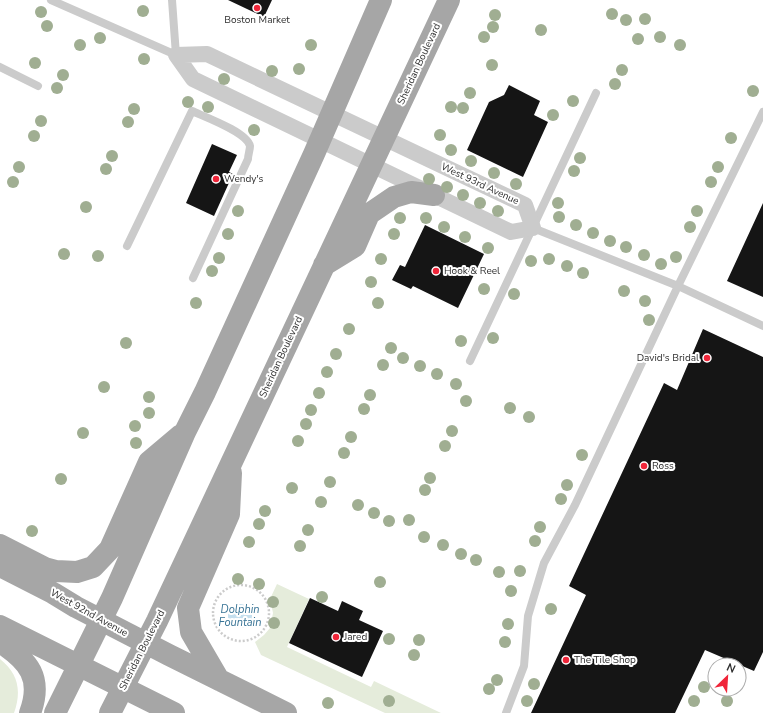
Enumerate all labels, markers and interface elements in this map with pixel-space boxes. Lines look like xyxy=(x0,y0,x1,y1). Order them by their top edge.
marker: Boston Market xyxy=(252,3,262,13)
place label: Boston Market xyxy=(224,13,290,27)
street label: Sheridan Boulevard xyxy=(394,21,444,107)
street label: West 93rd Avenue xyxy=(439,160,521,208)
place label: Wendy's xyxy=(224,172,264,186)
marker: Wendy's xyxy=(211,174,221,184)
place label: Hook & Reel xyxy=(444,264,500,278)
marker: Hook & Reel xyxy=(431,266,441,276)
street label: Sheridan Boulevard xyxy=(256,314,306,400)
place label: David's Bridal xyxy=(637,351,699,365)
marker: David's Bridal xyxy=(702,353,712,363)
place label: Ross xyxy=(652,459,674,473)
marker: Ross xyxy=(639,461,649,471)
street label: West 92nd Avenue xyxy=(48,586,130,640)
water label: Dolphin Fountain xyxy=(219,602,261,630)
street label: Sheridan Boulevard xyxy=(116,607,168,692)
place label: Jared xyxy=(343,630,367,644)
marker: Jared xyxy=(331,632,341,642)
place label: The Tile Shop xyxy=(574,653,636,667)
marker: The Tile Shop xyxy=(561,655,571,665)
north arrow xyxy=(707,657,747,697)
text: N xyxy=(724,660,738,677)

